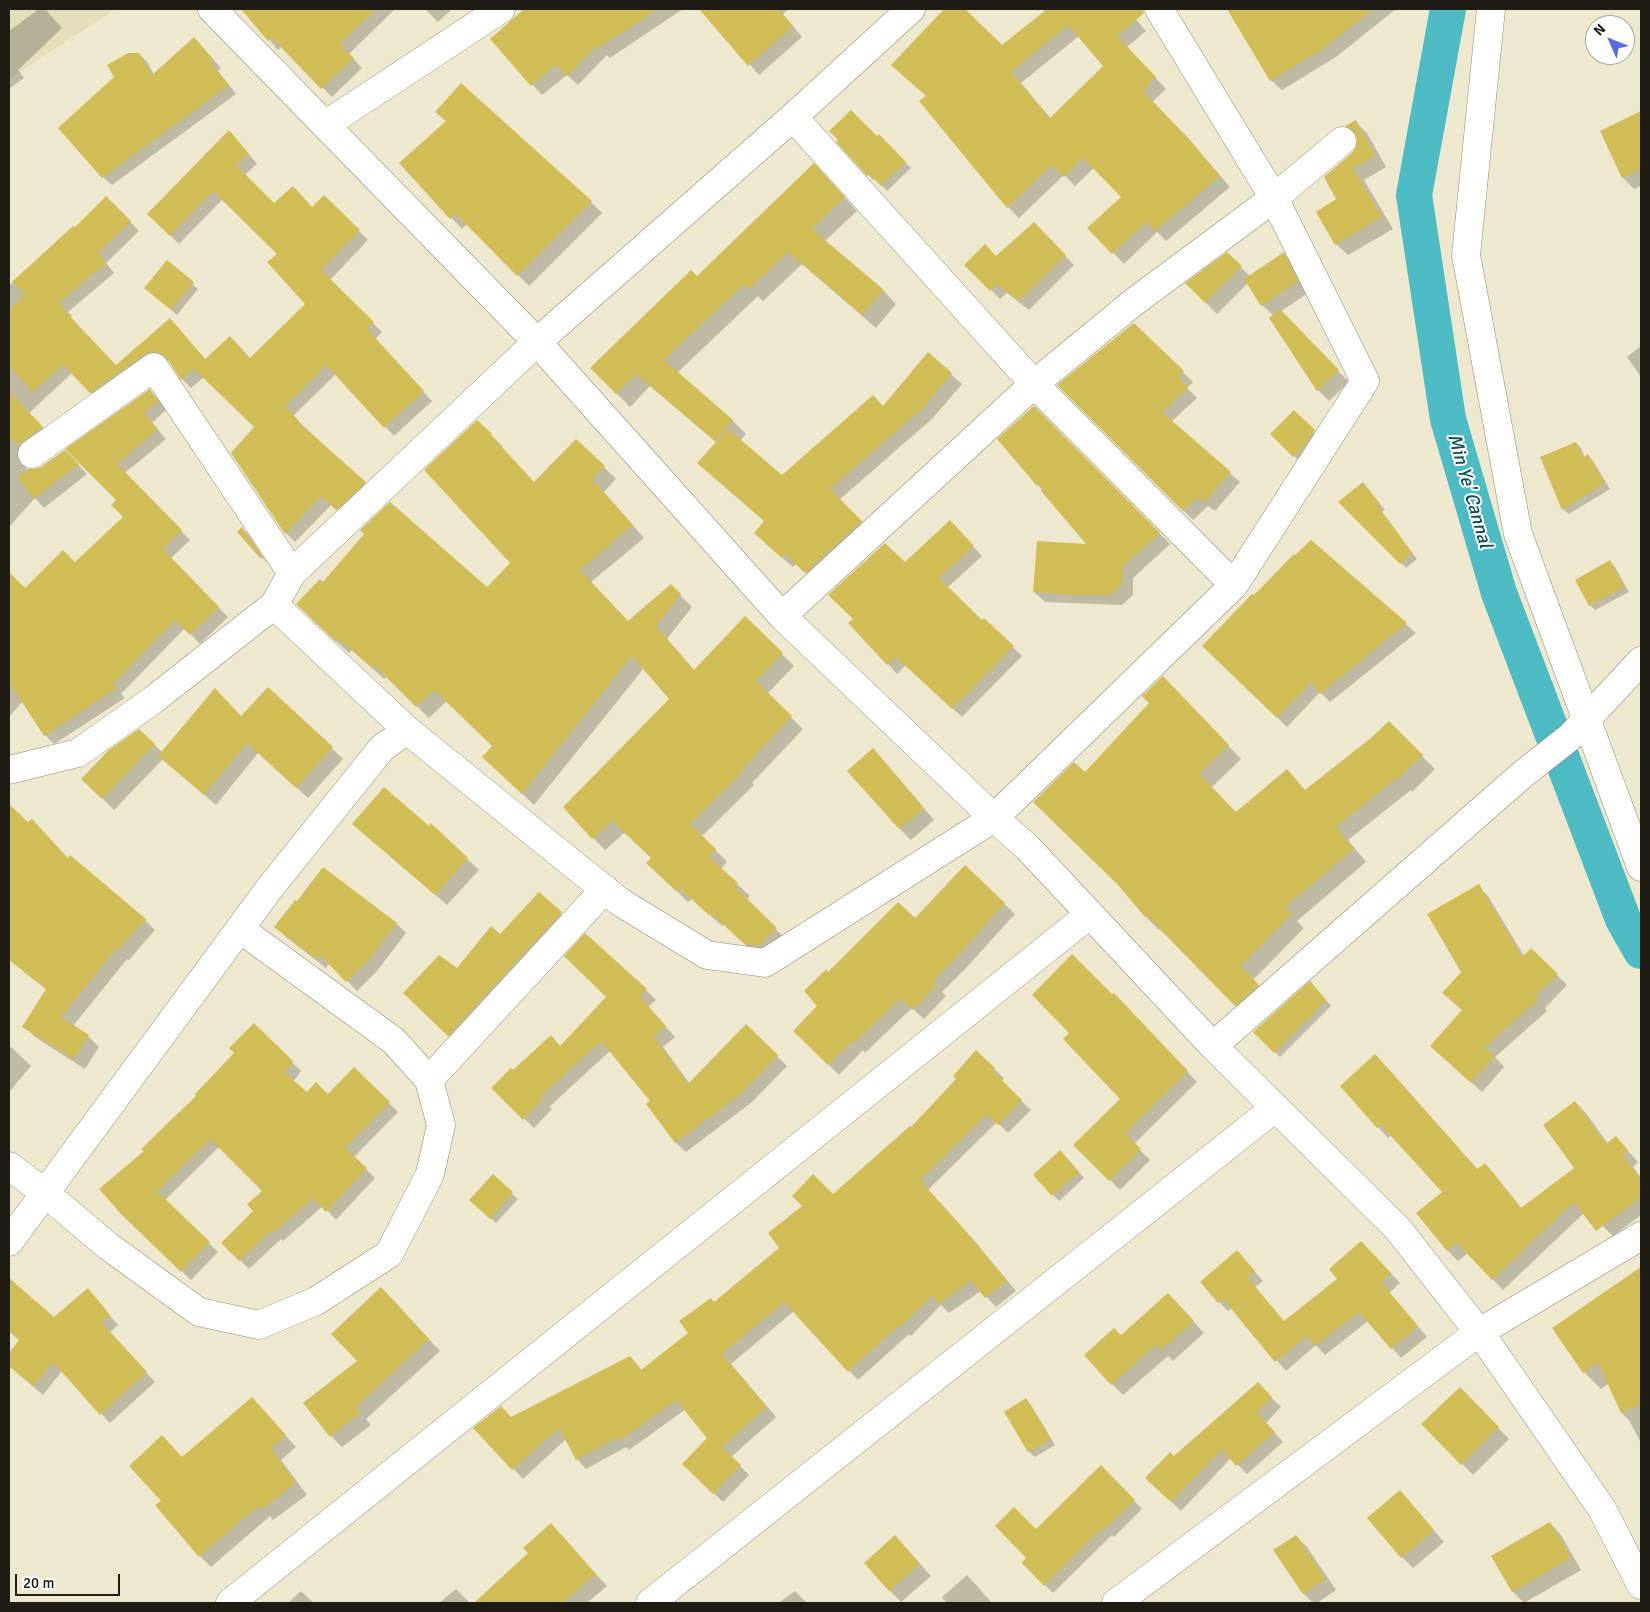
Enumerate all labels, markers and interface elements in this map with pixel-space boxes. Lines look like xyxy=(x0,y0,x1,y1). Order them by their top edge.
north arrow xyxy=(1585,15,1635,65)
text: N xyxy=(1590,21,1609,39)
water label: Min Ye' Cannal xyxy=(1442,431,1496,551)
scale bar xyxy=(18,1564,122,1596)
text: 20 m xyxy=(23,1574,54,1592)

